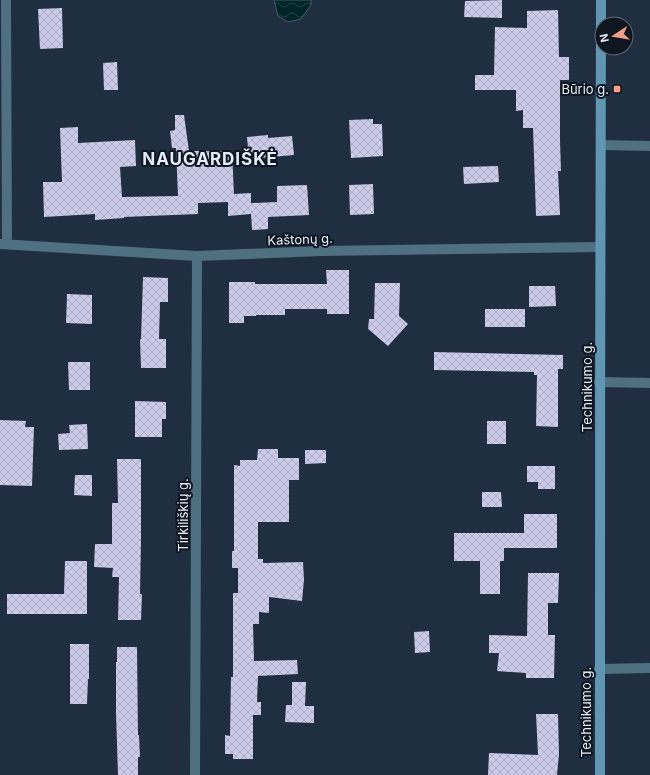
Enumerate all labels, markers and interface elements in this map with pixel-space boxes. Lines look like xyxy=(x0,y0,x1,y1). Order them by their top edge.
north arrow xyxy=(594,16,634,56)
text: N xyxy=(596,33,612,44)
place label: Būrio g. xyxy=(561,81,609,97)
marker: Būrio g. xyxy=(612,84,622,94)
district label: NAUGARDIŠKĖ xyxy=(142,148,278,169)
street label: Kaštonų g. xyxy=(267,230,333,248)
street label: Technikumo g. xyxy=(579,342,595,432)
street label: Tirkiliškių g. xyxy=(175,478,191,552)
street label: Technikumo g. xyxy=(578,667,594,757)

